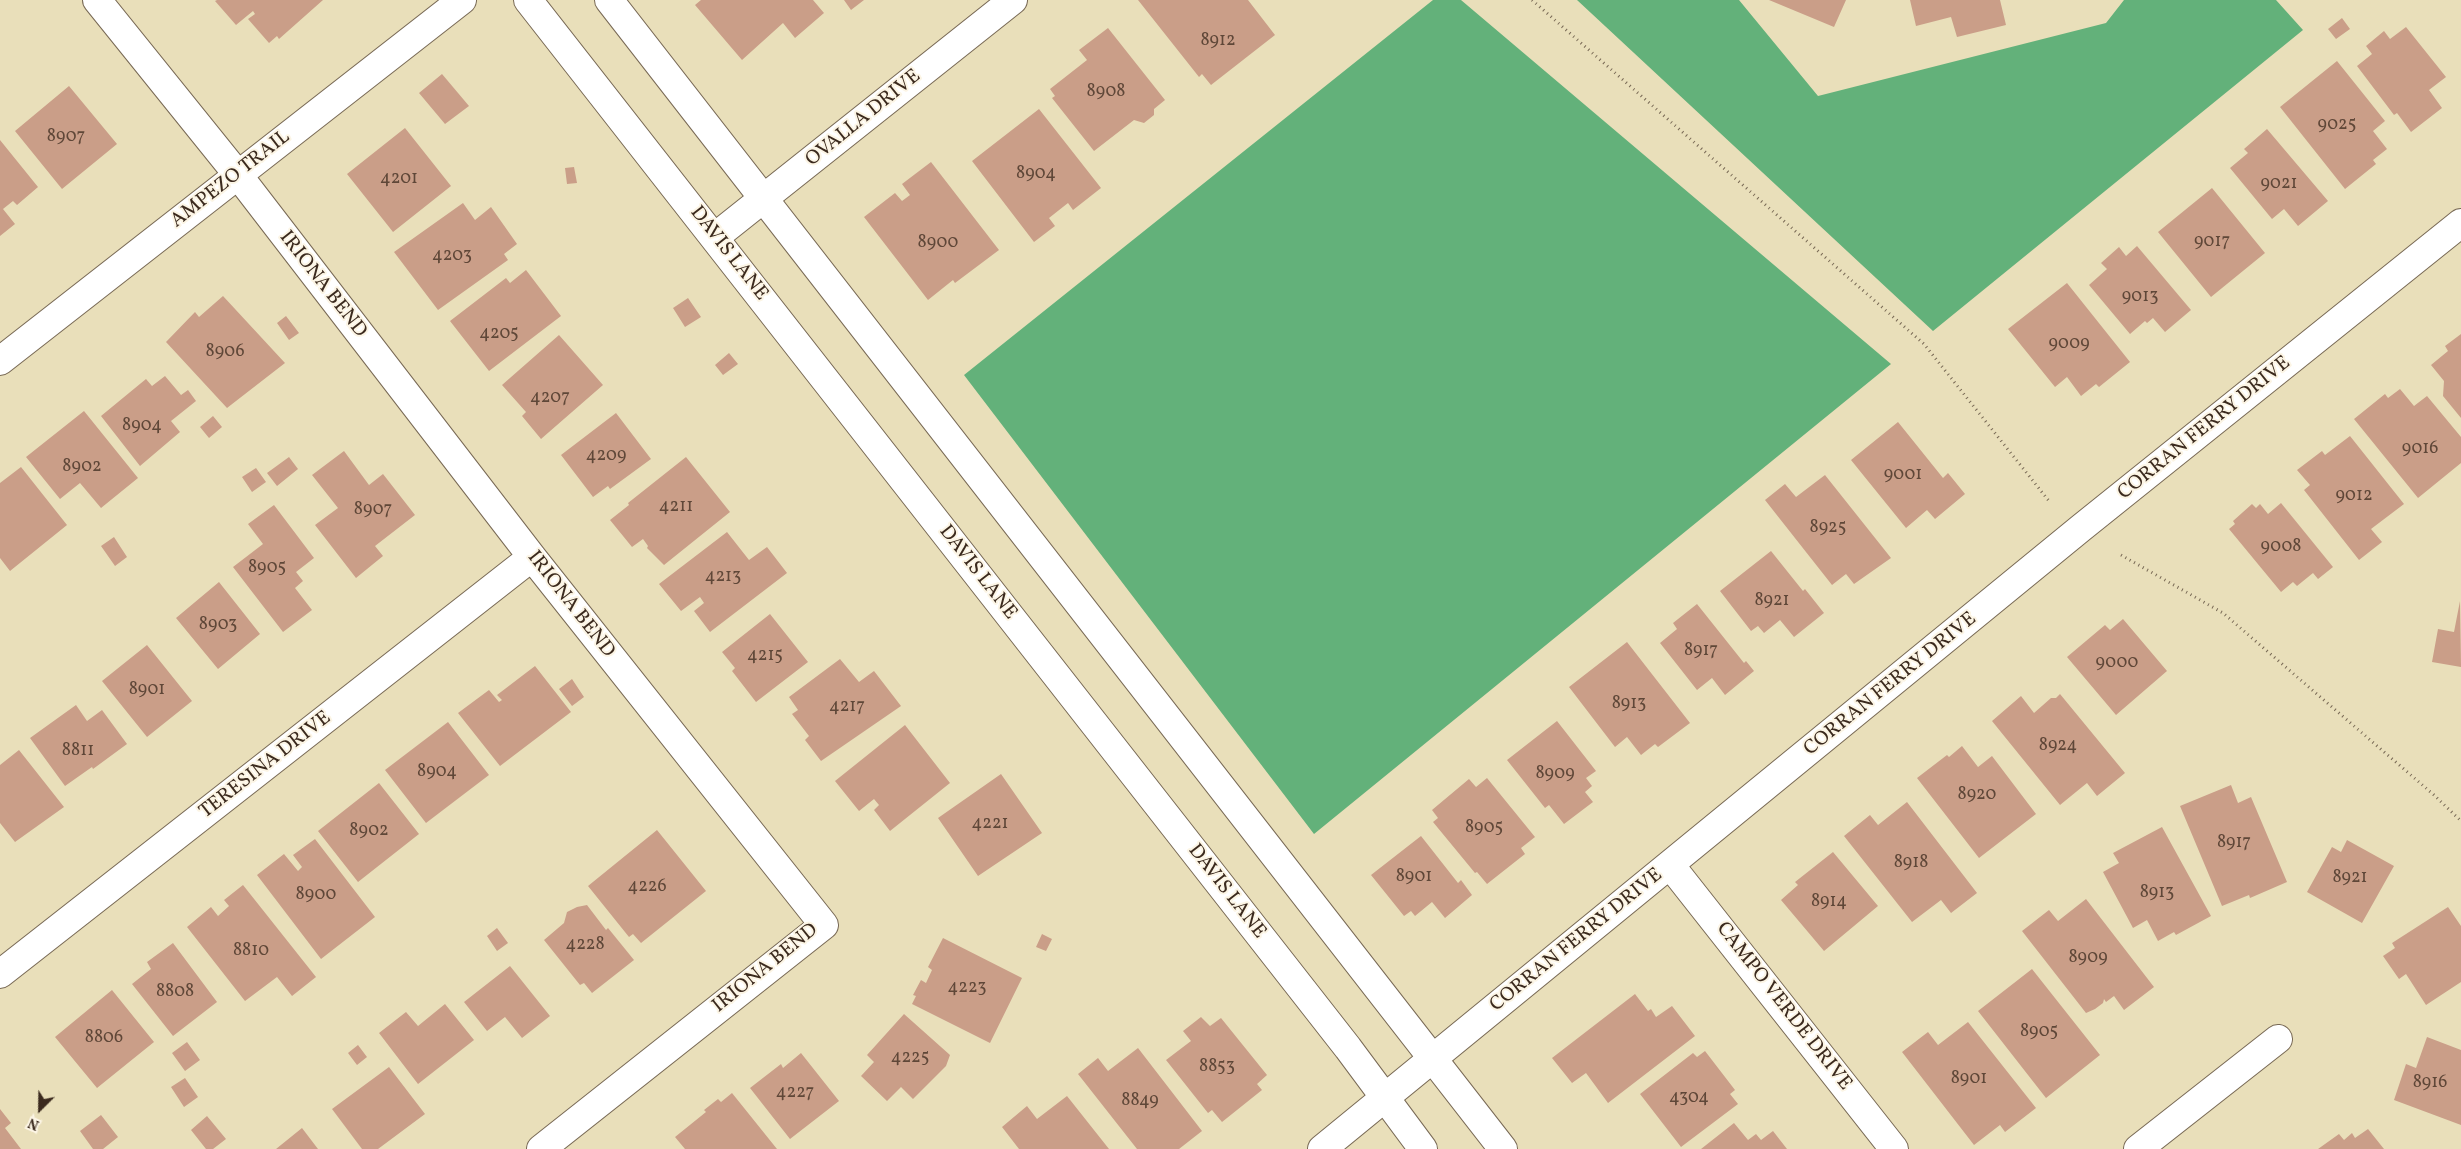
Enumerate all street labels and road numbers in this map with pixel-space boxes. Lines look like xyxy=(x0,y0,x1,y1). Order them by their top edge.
street label: OVALLA DRIVE xyxy=(802,65,926,173)
street label: AMPEZO TRAIL xyxy=(167,126,295,234)
street label: DAVIS LANE xyxy=(684,202,772,306)
street label: IRIONA BEND xyxy=(273,227,371,343)
street label: CORRAN FERRY DRIVE xyxy=(2114,352,2296,506)
street label: DAVIS LANE xyxy=(933,521,1021,625)
street label: IRIONA BEND xyxy=(521,547,619,663)
street label: CORRAN FERRY DRIVE xyxy=(1800,608,1982,762)
street label: TERESINA DRIVE xyxy=(195,707,337,825)
street label: DAVIS LANE xyxy=(1182,840,1270,944)
street label: CORRAN FERRY DRIVE xyxy=(1486,864,1668,1018)
street label: CAMPO VERDE DRIVE xyxy=(1710,918,1856,1096)
street label: IRIONA BEND xyxy=(708,919,824,1019)

